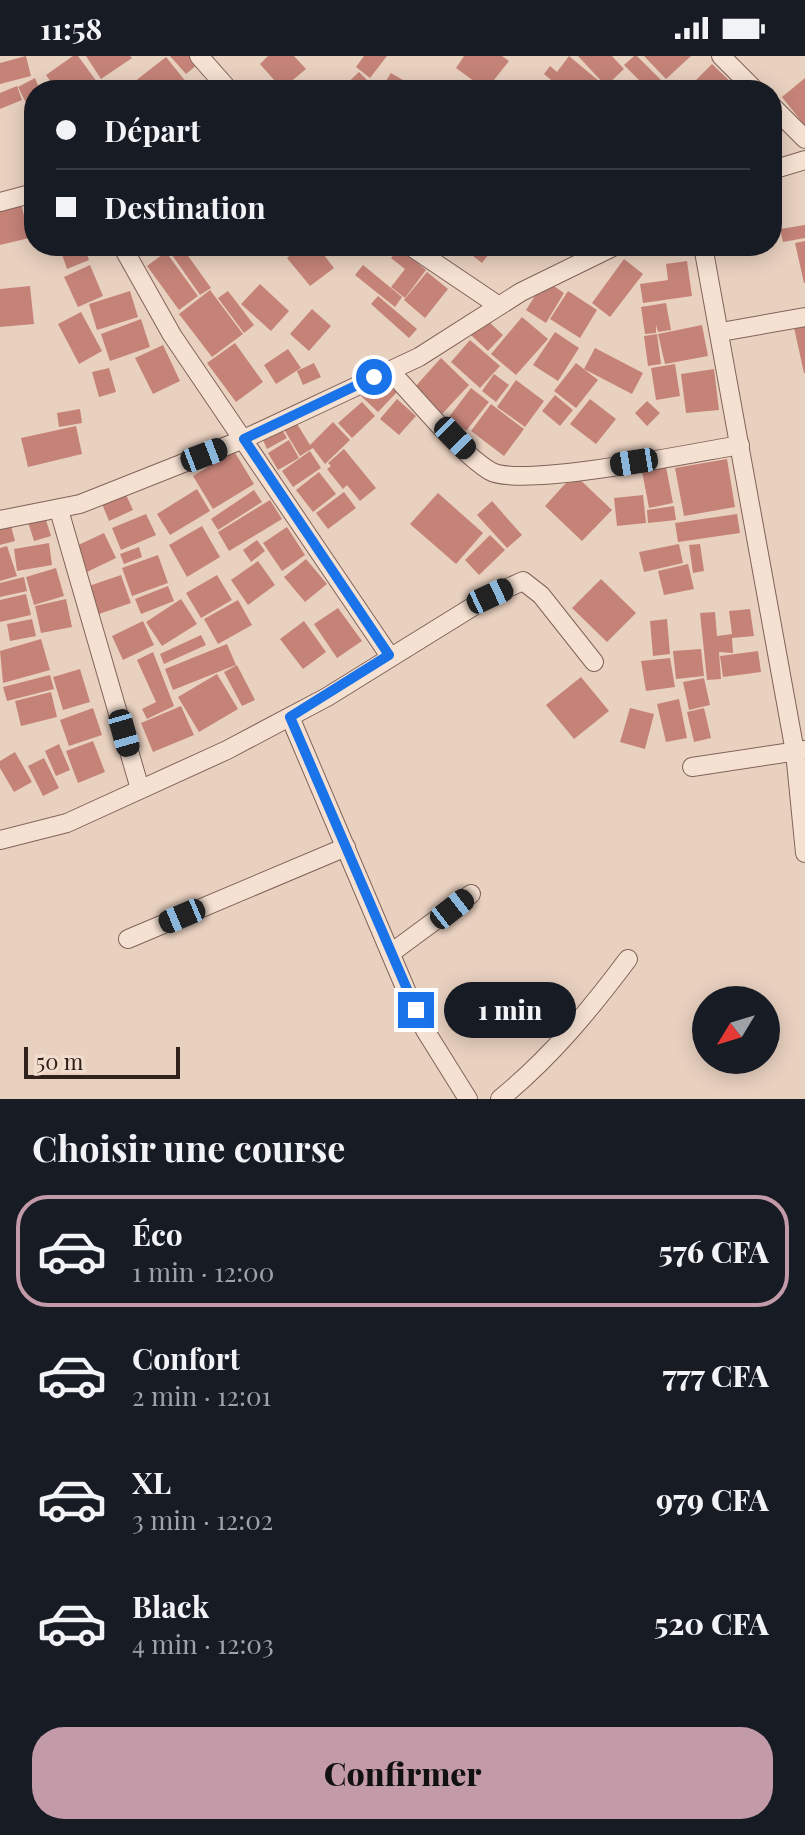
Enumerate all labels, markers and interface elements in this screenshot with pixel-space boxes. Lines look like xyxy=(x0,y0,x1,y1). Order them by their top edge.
text: 11:58 xyxy=(40,8,102,48)
text: Départ xyxy=(104,110,201,150)
text: Destination xyxy=(104,187,266,227)
route start xyxy=(356,359,392,395)
car xyxy=(430,412,480,464)
car xyxy=(177,435,231,475)
car xyxy=(608,446,660,478)
car xyxy=(463,575,517,617)
car xyxy=(106,707,142,759)
car xyxy=(426,885,478,933)
car xyxy=(155,896,209,936)
callout: 1 min xyxy=(444,982,576,1038)
north arrow xyxy=(692,986,780,1074)
map controls xyxy=(692,986,780,1074)
route end xyxy=(398,992,434,1028)
text: 1 min xyxy=(478,992,542,1027)
scale bar xyxy=(24,1043,180,1079)
text: 50 m xyxy=(36,1046,83,1076)
text: Choisir une course xyxy=(32,1123,345,1171)
text: Éco xyxy=(132,1214,183,1254)
icon: car xyxy=(36,1215,108,1287)
text: 576 CFA xyxy=(658,1231,769,1271)
text: 1 min · 12:00 xyxy=(132,1254,274,1289)
text: Confort xyxy=(132,1338,240,1378)
icon: car xyxy=(36,1339,108,1411)
text: 777 CFA xyxy=(662,1355,769,1395)
text: 2 min · 12:01 xyxy=(132,1378,271,1413)
text: XL xyxy=(132,1462,171,1502)
icon: car xyxy=(36,1463,108,1535)
text: 979 CFA xyxy=(656,1479,769,1519)
text: 3 min · 12:02 xyxy=(132,1502,273,1537)
text: Black xyxy=(132,1586,209,1626)
icon: car xyxy=(36,1587,108,1659)
text: 520 CFA xyxy=(654,1603,769,1643)
text: 4 min · 12:03 xyxy=(132,1626,274,1661)
button: Confirmer xyxy=(32,1727,773,1819)

